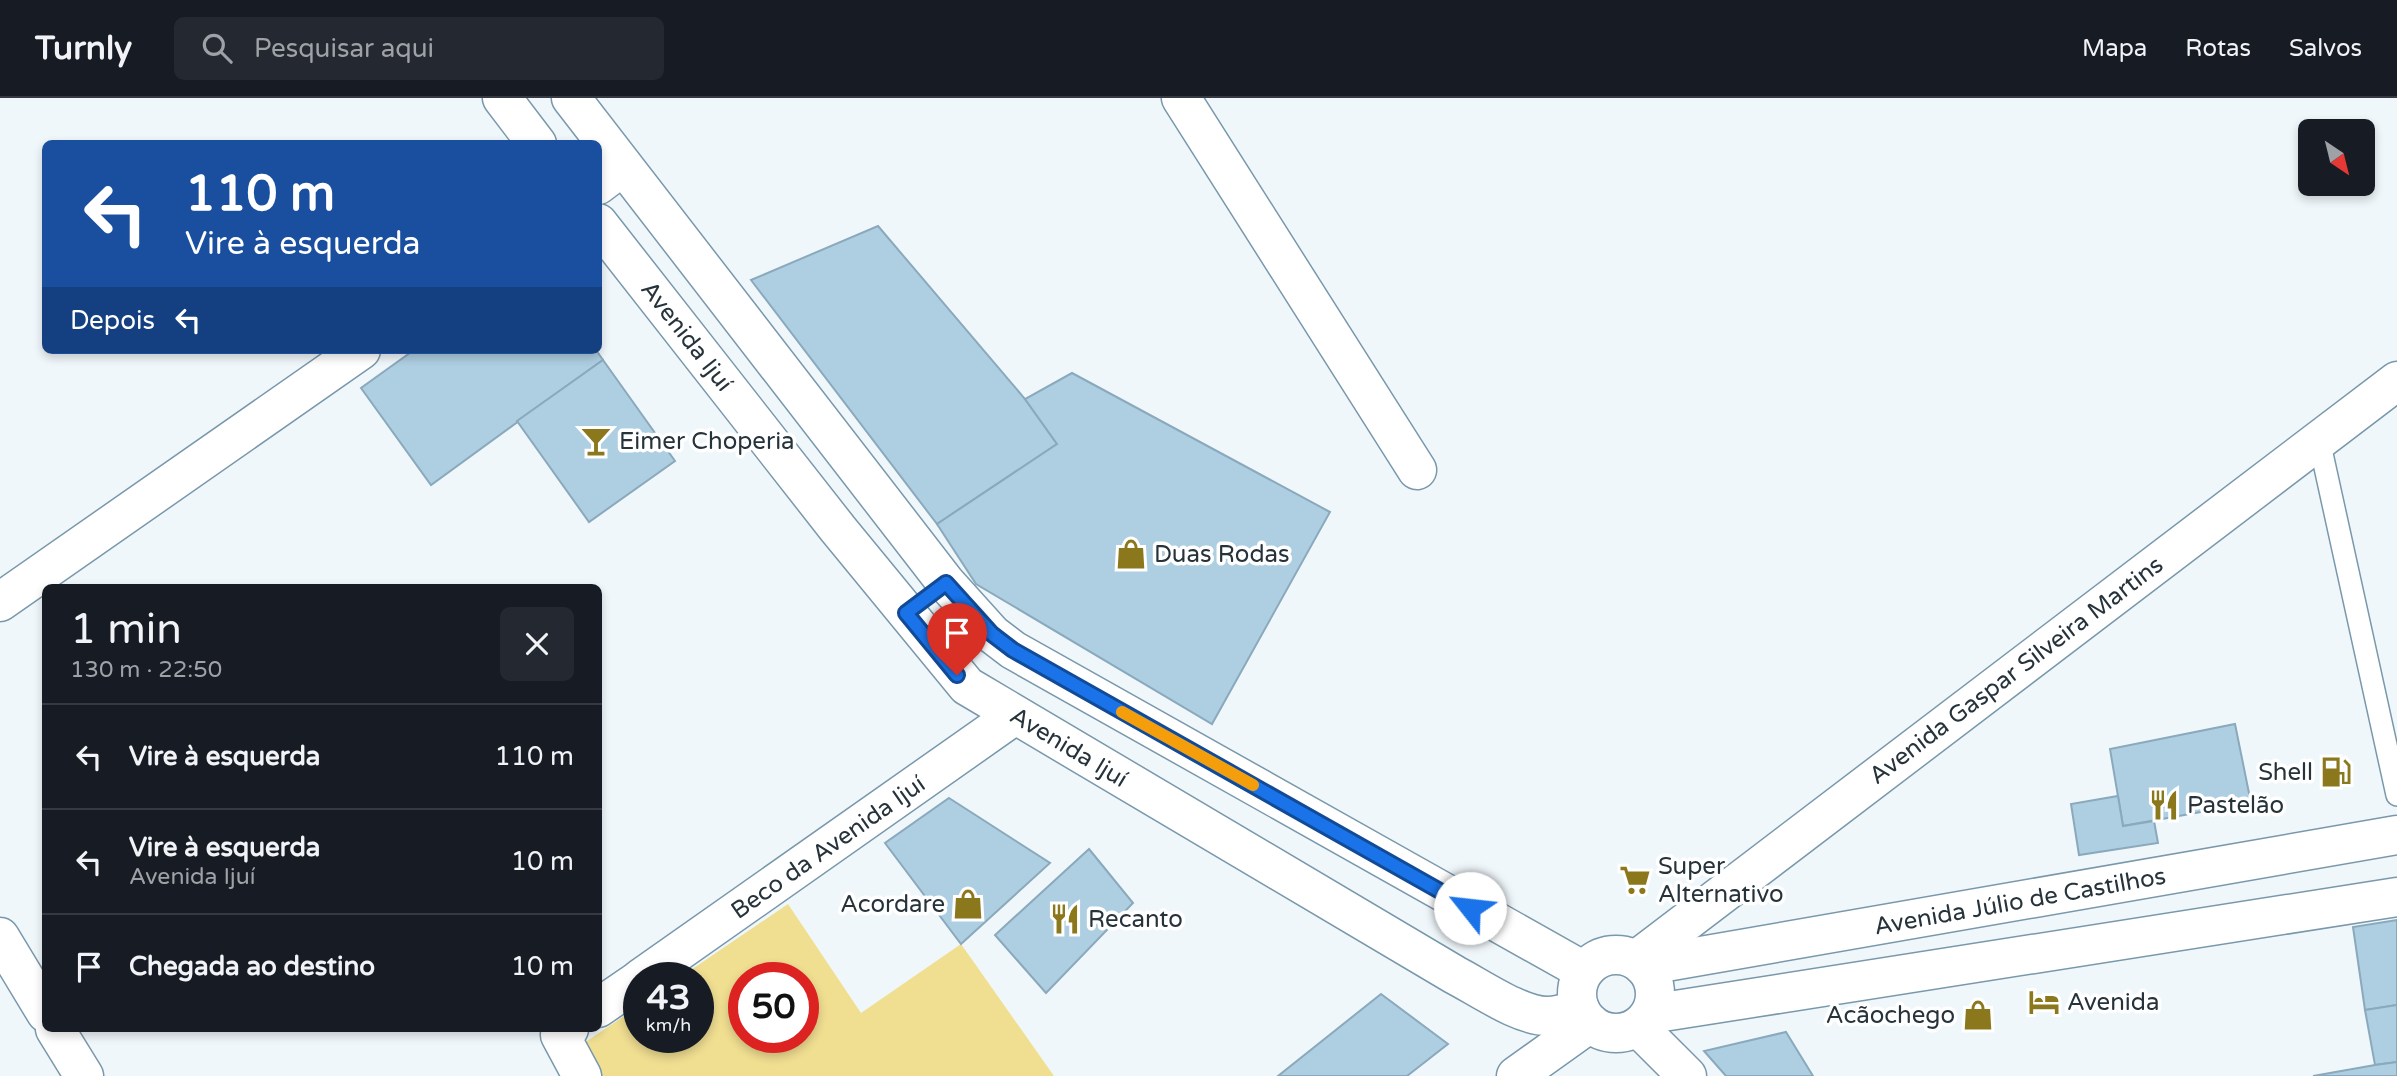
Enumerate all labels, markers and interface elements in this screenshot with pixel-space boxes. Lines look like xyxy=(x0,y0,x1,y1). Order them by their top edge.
search box xyxy=(174,17,664,80)
text: Turnly xyxy=(35,29,132,68)
icon: search xyxy=(198,29,236,67)
text: Pesquisar aqui xyxy=(254,33,434,64)
text: Mapa xyxy=(2082,34,2147,63)
text: Rotas xyxy=(2185,34,2251,63)
text: Salvos xyxy=(2289,34,2362,63)
north arrow xyxy=(2298,119,2375,196)
map controls xyxy=(2298,119,2375,196)
text: 110 m xyxy=(185,165,335,224)
icon: left xyxy=(70,168,161,259)
text: Vire à esquerda xyxy=(185,225,421,263)
street label: Avenida Ijuí xyxy=(635,275,739,397)
icon: left xyxy=(169,301,207,339)
text: Depois xyxy=(70,305,155,336)
bar icon: Eimer Choperia xyxy=(579,424,613,458)
place label: Eimer Choperia xyxy=(619,427,795,456)
shop icon: Duas Rodas xyxy=(1114,537,1148,571)
place label: Duas Rodas xyxy=(1154,540,1290,569)
street label: Avenida Gaspar Silveira Martins xyxy=(1864,550,2169,790)
pin xyxy=(927,603,987,675)
text: 1 min xyxy=(70,604,182,655)
button: close xyxy=(500,607,574,681)
icon: arrive xyxy=(938,614,976,652)
text: 130 m · 22:50 xyxy=(70,656,222,684)
street label: Avenida Ijuí xyxy=(1005,701,1133,794)
icon: left xyxy=(70,738,108,776)
text: Vire à esquerda xyxy=(129,741,320,772)
text: 110 m xyxy=(494,741,574,772)
fuel station icon: Shell xyxy=(2319,755,2353,789)
place label: Shell xyxy=(2258,758,2313,787)
street label: Beco da Avenida Ijuí xyxy=(726,769,931,925)
restaurant icon: Pastelão xyxy=(2147,788,2181,822)
place label: Pastelão xyxy=(2187,791,2284,820)
text: Vire à esquerda xyxy=(129,832,320,863)
icon: left xyxy=(70,843,108,881)
text: 10 m xyxy=(511,846,574,877)
place label: Super Alternativo xyxy=(1658,852,1784,909)
street label: Avenida Júlio de Castilhos xyxy=(1872,862,2168,941)
text: Avenida Ijuí xyxy=(129,863,255,891)
supermarket icon: Super Alternativo xyxy=(1618,863,1652,897)
position arrow xyxy=(1433,871,1507,945)
shop icon: Acordare xyxy=(951,887,985,921)
place label: Acordare xyxy=(840,890,945,919)
restaurant icon: Recanto xyxy=(1048,902,1082,936)
place label: Recanto xyxy=(1088,905,1183,934)
icon: arrive xyxy=(70,948,108,986)
text: Chegada ao destino xyxy=(129,951,375,982)
text: 10 m xyxy=(511,951,574,982)
speed limit sign: 50 xyxy=(728,962,819,1053)
text: 43 xyxy=(647,977,690,1019)
hotel icon: Avenida xyxy=(2027,985,2061,1019)
place label: Avenida xyxy=(2067,988,2159,1017)
shop icon: Acãochego xyxy=(1961,998,1995,1032)
place label: Acãochego xyxy=(1826,1001,1955,1030)
text: km/h xyxy=(646,1014,691,1036)

